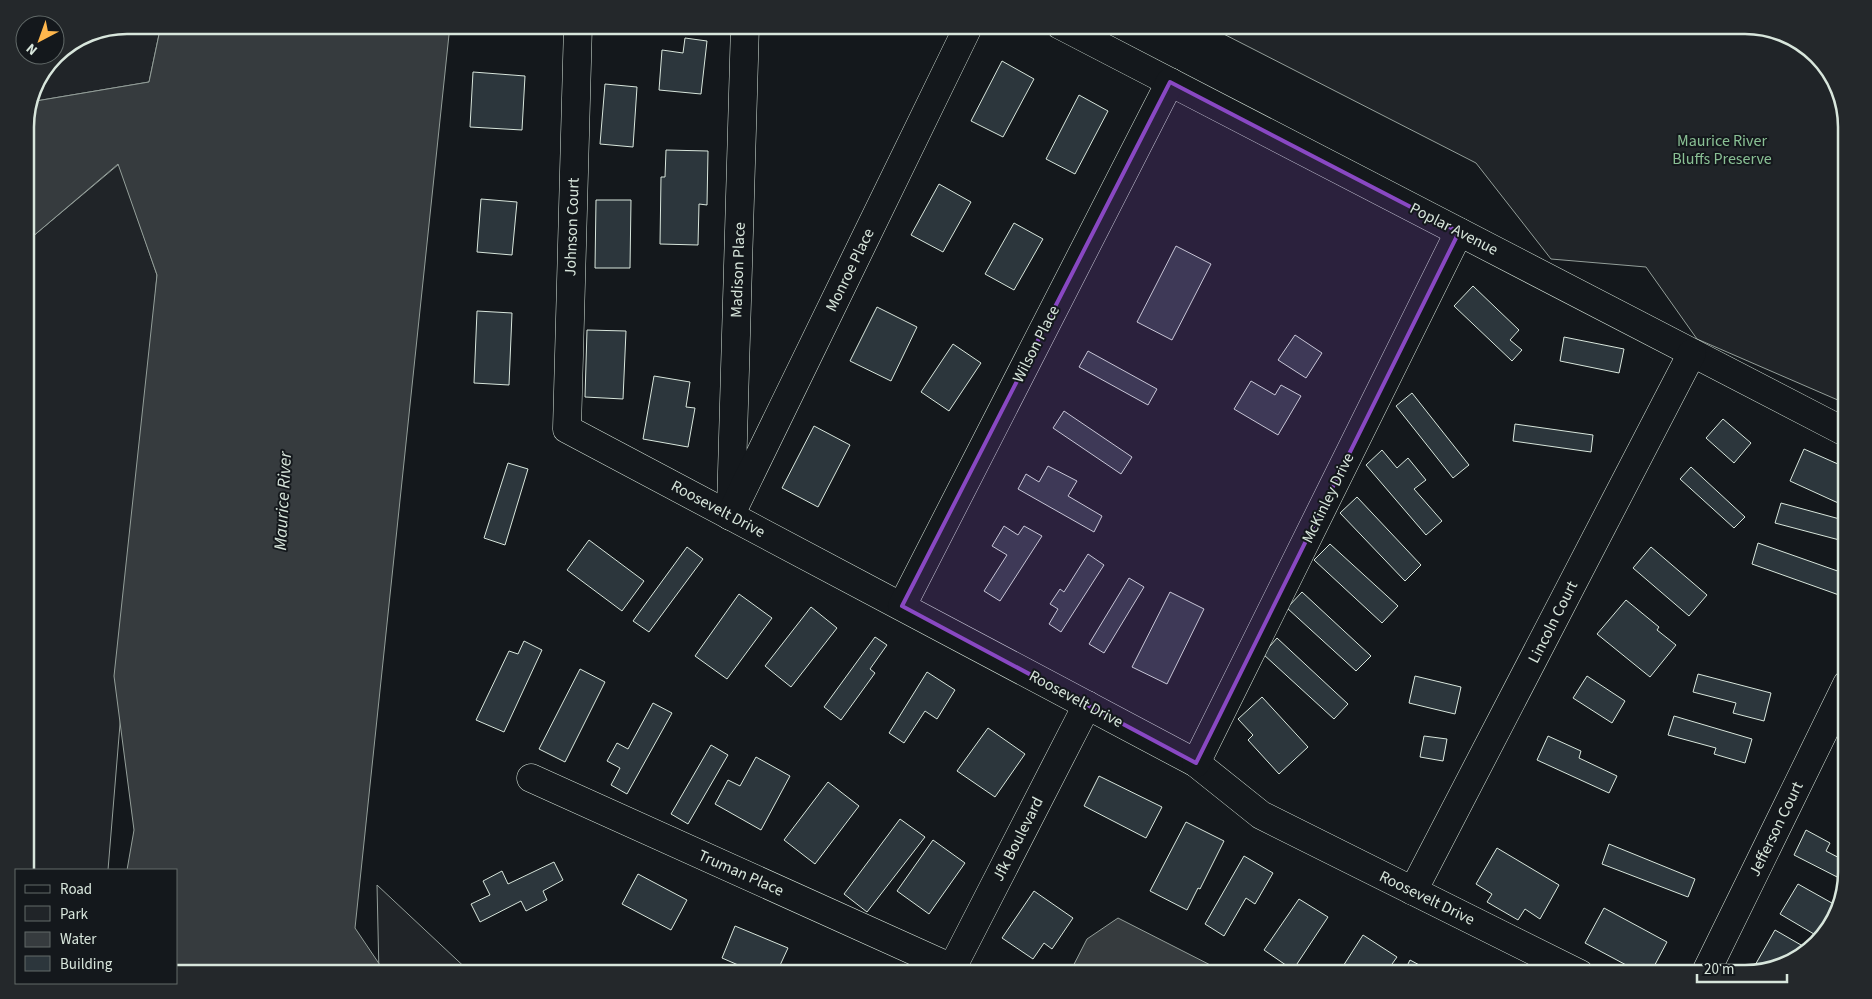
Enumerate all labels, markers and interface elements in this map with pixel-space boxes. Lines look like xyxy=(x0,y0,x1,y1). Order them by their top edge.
north arrow xyxy=(15,15,65,65)
text: N xyxy=(22,38,42,60)
park label: Maurice River Bluffs Preserve xyxy=(1672,130,1772,170)
street label: Johnson Court xyxy=(559,177,585,277)
street label: Poplar Avenue xyxy=(1406,197,1502,261)
street label: Madison Place xyxy=(725,222,751,318)
street label: Monroe Place xyxy=(820,225,880,315)
street label: Wilson Place xyxy=(1007,302,1065,386)
street label: McKinley Drive xyxy=(1297,449,1359,547)
water label: Maurice River xyxy=(268,450,298,551)
street label: Roosevelt Drive xyxy=(667,475,769,543)
street label: Lincoln Court xyxy=(1523,577,1583,667)
street label: Roosevelt Drive xyxy=(1025,665,1127,733)
street label: Jefferson Court xyxy=(1744,777,1809,880)
street label: Jfk Boulevard xyxy=(987,793,1049,885)
street label: Truman Place xyxy=(695,844,787,902)
street label: Roosevelt Drive xyxy=(1376,865,1478,931)
legend xyxy=(15,869,178,984)
text: Road xyxy=(60,879,92,900)
text: Park xyxy=(60,904,89,925)
text: Water xyxy=(60,929,97,950)
scale bar xyxy=(1697,952,1787,984)
text: Building xyxy=(60,954,113,975)
text: 20 m xyxy=(1704,959,1734,980)

